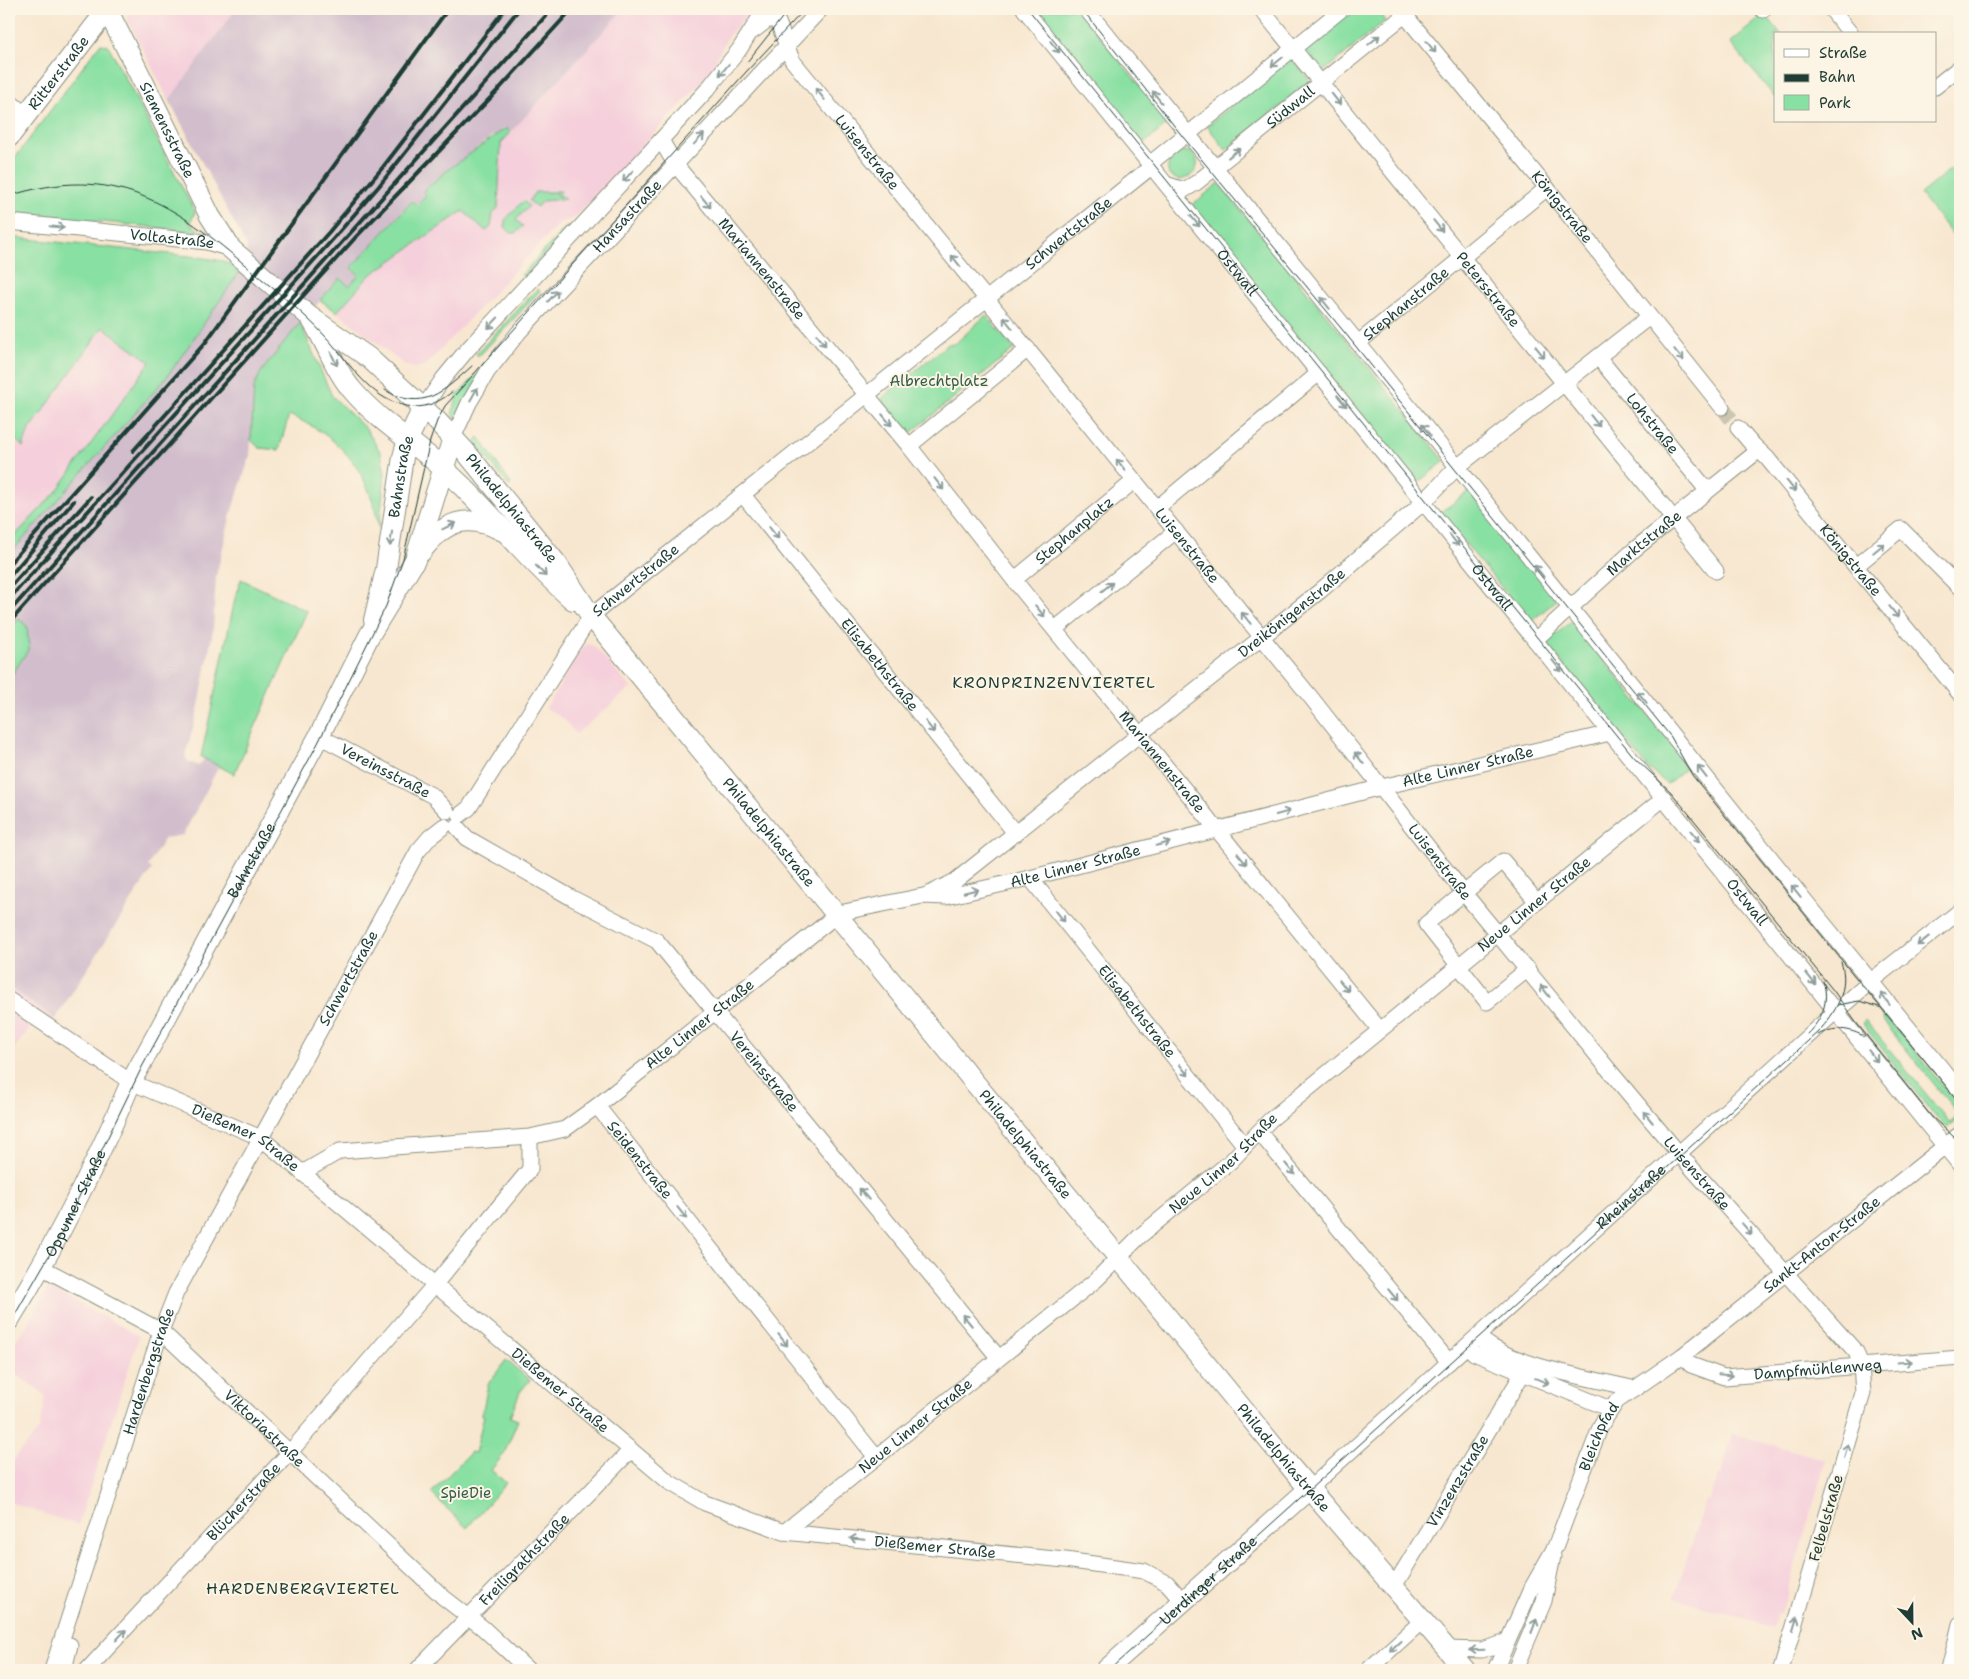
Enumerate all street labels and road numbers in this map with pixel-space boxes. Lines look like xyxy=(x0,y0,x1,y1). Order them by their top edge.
street label: Ritterstraße xyxy=(23,32,94,114)
street label: Siemensstraße xyxy=(135,78,200,181)
street label: Südwall xyxy=(1262,81,1319,133)
street label: Luisenstraße xyxy=(830,110,904,194)
street label: Königstraße xyxy=(1527,167,1597,248)
street label: Hansastraße xyxy=(588,175,666,257)
street label: Schwertstraße xyxy=(1021,192,1116,274)
street label: Mariannenstraße xyxy=(714,214,810,324)
street label: Voltastraße xyxy=(129,224,217,254)
street label: Ostwall xyxy=(1212,245,1263,301)
street label: Petersstraße xyxy=(1452,248,1525,331)
street label: Stephanstraße xyxy=(1359,262,1453,345)
street label: Lohstraße xyxy=(1622,389,1683,458)
street label: Bahnstraße xyxy=(384,433,419,519)
street label: Philadelphiastraße xyxy=(461,449,562,567)
street label: Stephanplatz xyxy=(1031,492,1118,569)
street label: Luisenstraße xyxy=(1150,503,1224,588)
street label: Marktstraße xyxy=(1602,506,1686,580)
street label: Königstraße xyxy=(1815,520,1886,601)
street label: Schwertstraße xyxy=(588,539,683,621)
street label: Ostwall xyxy=(1467,559,1518,615)
street label: Dreikönigenstraße xyxy=(1234,564,1350,662)
street label: Elisabethstraße xyxy=(836,614,923,715)
street label: Mariannenstraße xyxy=(1114,707,1210,817)
street label: Vereinsstraße xyxy=(337,739,434,803)
street label: Alte Linner Straße xyxy=(1400,741,1535,792)
street label: Philadelphiastraße xyxy=(718,773,820,891)
street label: Bahnstraße xyxy=(223,819,280,902)
street label: Luisenstraße xyxy=(1404,820,1476,905)
street label: Alte Linner Straße xyxy=(1008,840,1143,892)
street label: Neue Linner Straße xyxy=(1473,852,1595,956)
street label: Ostwall xyxy=(1722,874,1773,930)
street label: Schwertstraße xyxy=(314,927,383,1029)
street label: Elisabethstraße xyxy=(1094,961,1180,1062)
street label: Alte Linner Straße xyxy=(641,975,758,1074)
street label: Vereinsstraße xyxy=(725,1027,803,1116)
street label: Philadelphiastraße xyxy=(974,1086,1076,1203)
street label: Dießemer Straße xyxy=(188,1099,304,1176)
street label: Neue Linner Straße xyxy=(1165,1108,1281,1218)
street label: Seidenstraße xyxy=(603,1117,677,1203)
street label: Luisenstraße xyxy=(1659,1132,1735,1215)
street label: Oppumer Straße xyxy=(40,1146,111,1261)
street label: Rheinstraße xyxy=(1592,1160,1671,1234)
street label: Sankt-Anton-Straße xyxy=(1759,1192,1884,1297)
street label: Hardenbergstraße xyxy=(118,1305,179,1438)
street label: Dießemer Straße xyxy=(507,1343,613,1437)
street label: Dampfmühlenweg xyxy=(1753,1354,1883,1385)
street label: Neue Linner Straße xyxy=(854,1374,977,1478)
street label: Viktoriastraße xyxy=(219,1385,309,1472)
street label: Bleichpfad xyxy=(1575,1398,1624,1474)
street label: Philadelphiastraße xyxy=(1232,1399,1335,1516)
street label: Vinzenzstraße xyxy=(1422,1431,1493,1531)
street label: Blücherstraße xyxy=(202,1458,285,1545)
street label: Felbelstraße xyxy=(1804,1472,1848,1564)
street label: Freiligrathstraße xyxy=(475,1509,574,1610)
street label: Dießemer Straße xyxy=(873,1531,997,1563)
street label: Uerdinger Straße xyxy=(1155,1531,1262,1630)

